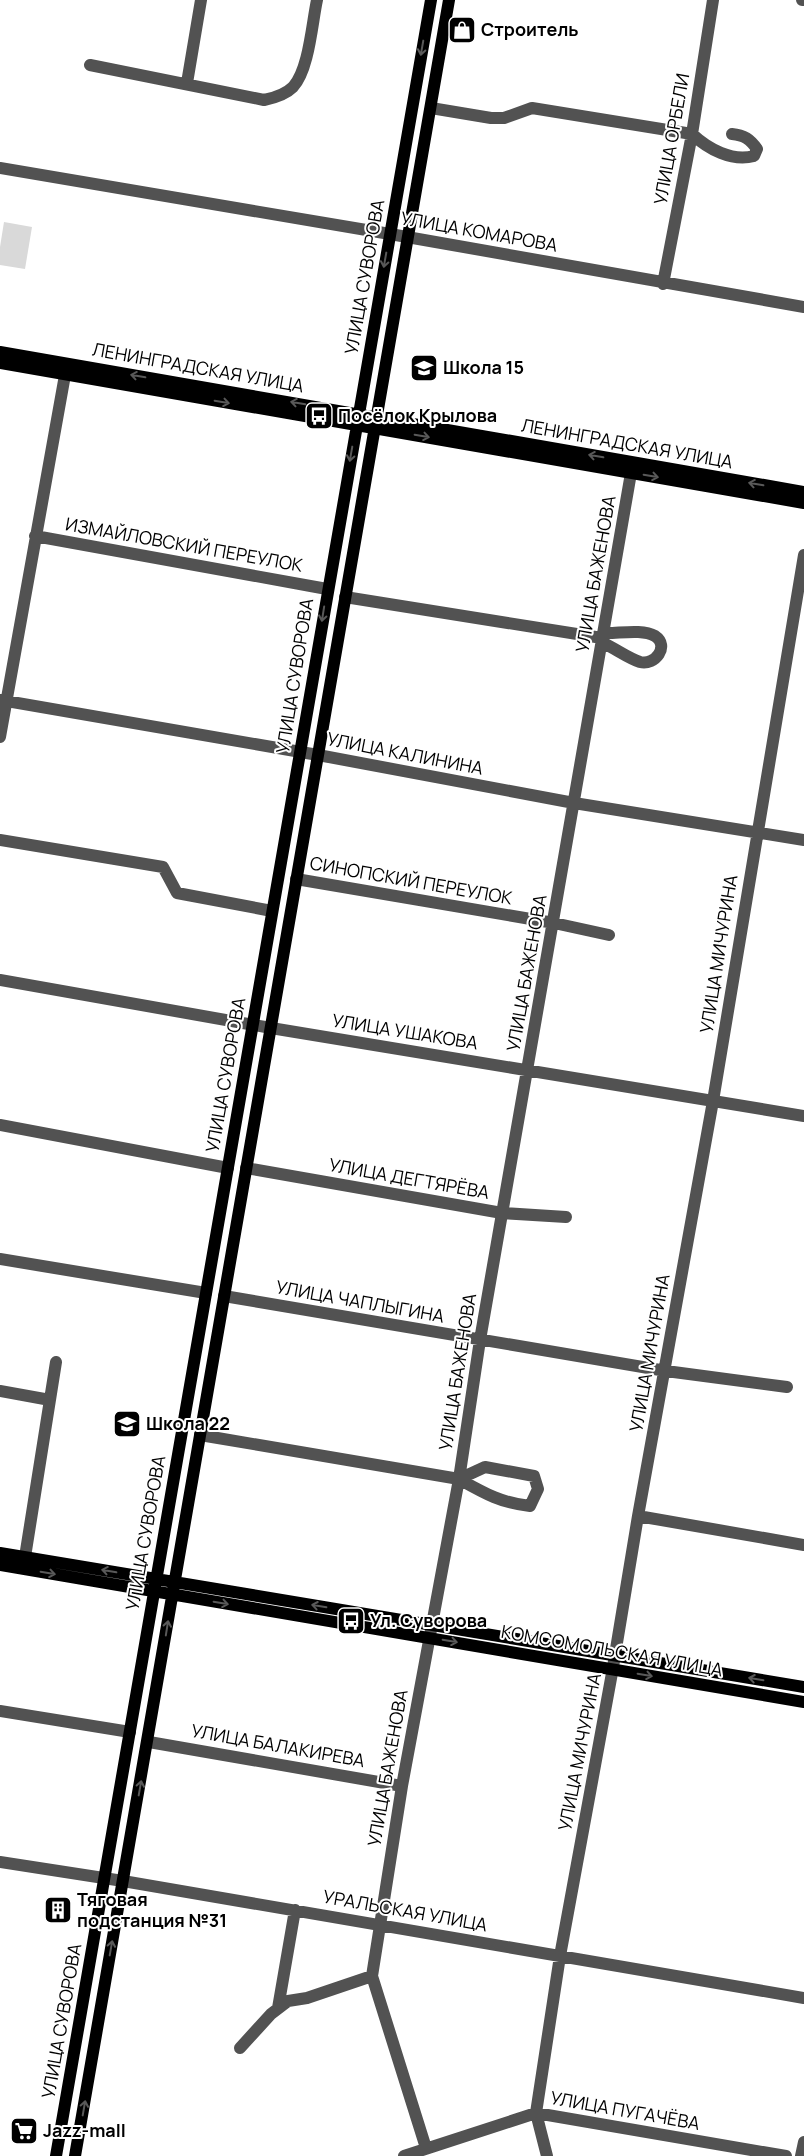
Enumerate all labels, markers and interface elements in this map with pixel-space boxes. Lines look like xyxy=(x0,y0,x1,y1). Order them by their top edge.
shop icon: Строитель xyxy=(447,15,477,45)
place label: Строитель xyxy=(481,17,579,41)
one-way arrow xyxy=(417,40,427,56)
street label: УЛИЦА ОРБЕЛИ xyxy=(648,71,694,206)
street label: УЛИЦА СУВОРОВА xyxy=(339,197,390,356)
street label: УЛИЦА КОМАРОВА xyxy=(399,205,560,257)
one-way arrow xyxy=(380,251,390,267)
street label: ЛЕНИНГРАДСКАЯ УЛИЦА xyxy=(91,337,306,398)
school or university icon: Школа 15 xyxy=(409,353,439,383)
place label: Школа 15 xyxy=(443,355,524,379)
one-way arrow xyxy=(130,370,146,380)
one-way arrow xyxy=(214,397,230,407)
one-way arrow xyxy=(290,398,306,408)
bus stop icon: Посёлок Крылова xyxy=(304,401,334,431)
place label: Посёлок Крылова xyxy=(338,403,497,427)
street label: ЛЕНИНГРАДСКАЯ УЛИЦА xyxy=(520,413,735,474)
one-way arrow xyxy=(414,432,430,442)
one-way arrow xyxy=(346,446,356,462)
one-way arrow xyxy=(588,451,604,461)
one-way arrow xyxy=(643,472,659,482)
one-way arrow xyxy=(748,478,764,488)
street label: УЛИЦА БАЖЕНОВА xyxy=(569,493,621,654)
street label: ИЗМАЙЛОВСКИЙ ПЕРЕУЛОК xyxy=(64,511,305,577)
street label: УЛИЦА СУВОРОВА xyxy=(270,596,318,755)
one-way arrow xyxy=(317,606,327,622)
street label: УЛИЦА КАЛИНИНА xyxy=(325,726,486,780)
street label: СИНОПСКИЙ ПЕРЕУЛОК xyxy=(308,850,514,910)
street label: УЛИЦА МИЧУРИНА xyxy=(694,872,742,1035)
street label: УЛИЦА БАЖЕНОВА xyxy=(500,892,552,1053)
street label: УЛИЦА СУВОРОВА xyxy=(200,995,251,1154)
street label: УЛИЦА УШАКОВА xyxy=(331,1008,480,1054)
street label: УЛИЦА ДЕГТЯРЁВА xyxy=(327,1152,492,1204)
street label: УЛИЦА МИЧУРИНА xyxy=(623,1271,675,1434)
street label: УЛИЦА ЧАПЛЫГИНА xyxy=(274,1274,447,1328)
street label: УЛИЦА БАЖЕНОВА xyxy=(433,1291,481,1452)
school or university icon: Школа 22 xyxy=(112,1409,142,1439)
place label: Школа 22 xyxy=(146,1411,230,1435)
street label: УЛИЦА СУВОРОВА xyxy=(120,1453,171,1612)
one-way arrow xyxy=(102,1566,118,1576)
one-way arrow xyxy=(40,1569,56,1579)
one-way arrow xyxy=(212,1598,228,1608)
one-way arrow xyxy=(312,1601,328,1611)
bus stop icon: Ул. Суворова xyxy=(336,1606,366,1636)
place label: Ул. Суворова xyxy=(370,1608,487,1632)
street label: КОМСОМОЛЬСКАЯ УЛИЦА xyxy=(499,1619,725,1681)
one-way arrow xyxy=(163,1620,173,1636)
one-way arrow xyxy=(442,1637,458,1647)
street label: УЛИЦА МИЧУРИНА xyxy=(552,1670,606,1833)
one-way arrow xyxy=(636,1670,652,1680)
one-way arrow xyxy=(748,1673,764,1683)
street label: УЛИЦА БАЖЕНОВА xyxy=(361,1687,413,1848)
street label: УЛИЦА БАЛАКИРЕВА xyxy=(189,1718,367,1772)
one-way arrow xyxy=(136,1780,145,1796)
street label: УРАЛЬСКАЯ УЛИЦА xyxy=(321,1884,490,1936)
place label: Тяговая подстанция №31 xyxy=(77,1887,227,1932)
building icon: Тяговая подстанция №31 xyxy=(43,1895,73,1925)
one-way arrow xyxy=(107,1940,117,1956)
street label: УЛИЦА СУВОРОВА xyxy=(36,1941,87,2100)
street label: УЛИЦА ПУГАЧЁВА xyxy=(549,2085,702,2135)
one-way arrow xyxy=(79,2100,89,2116)
supermarket icon: Jazz-mall xyxy=(9,2116,39,2146)
place label: Jazz-mall xyxy=(43,2118,126,2142)

